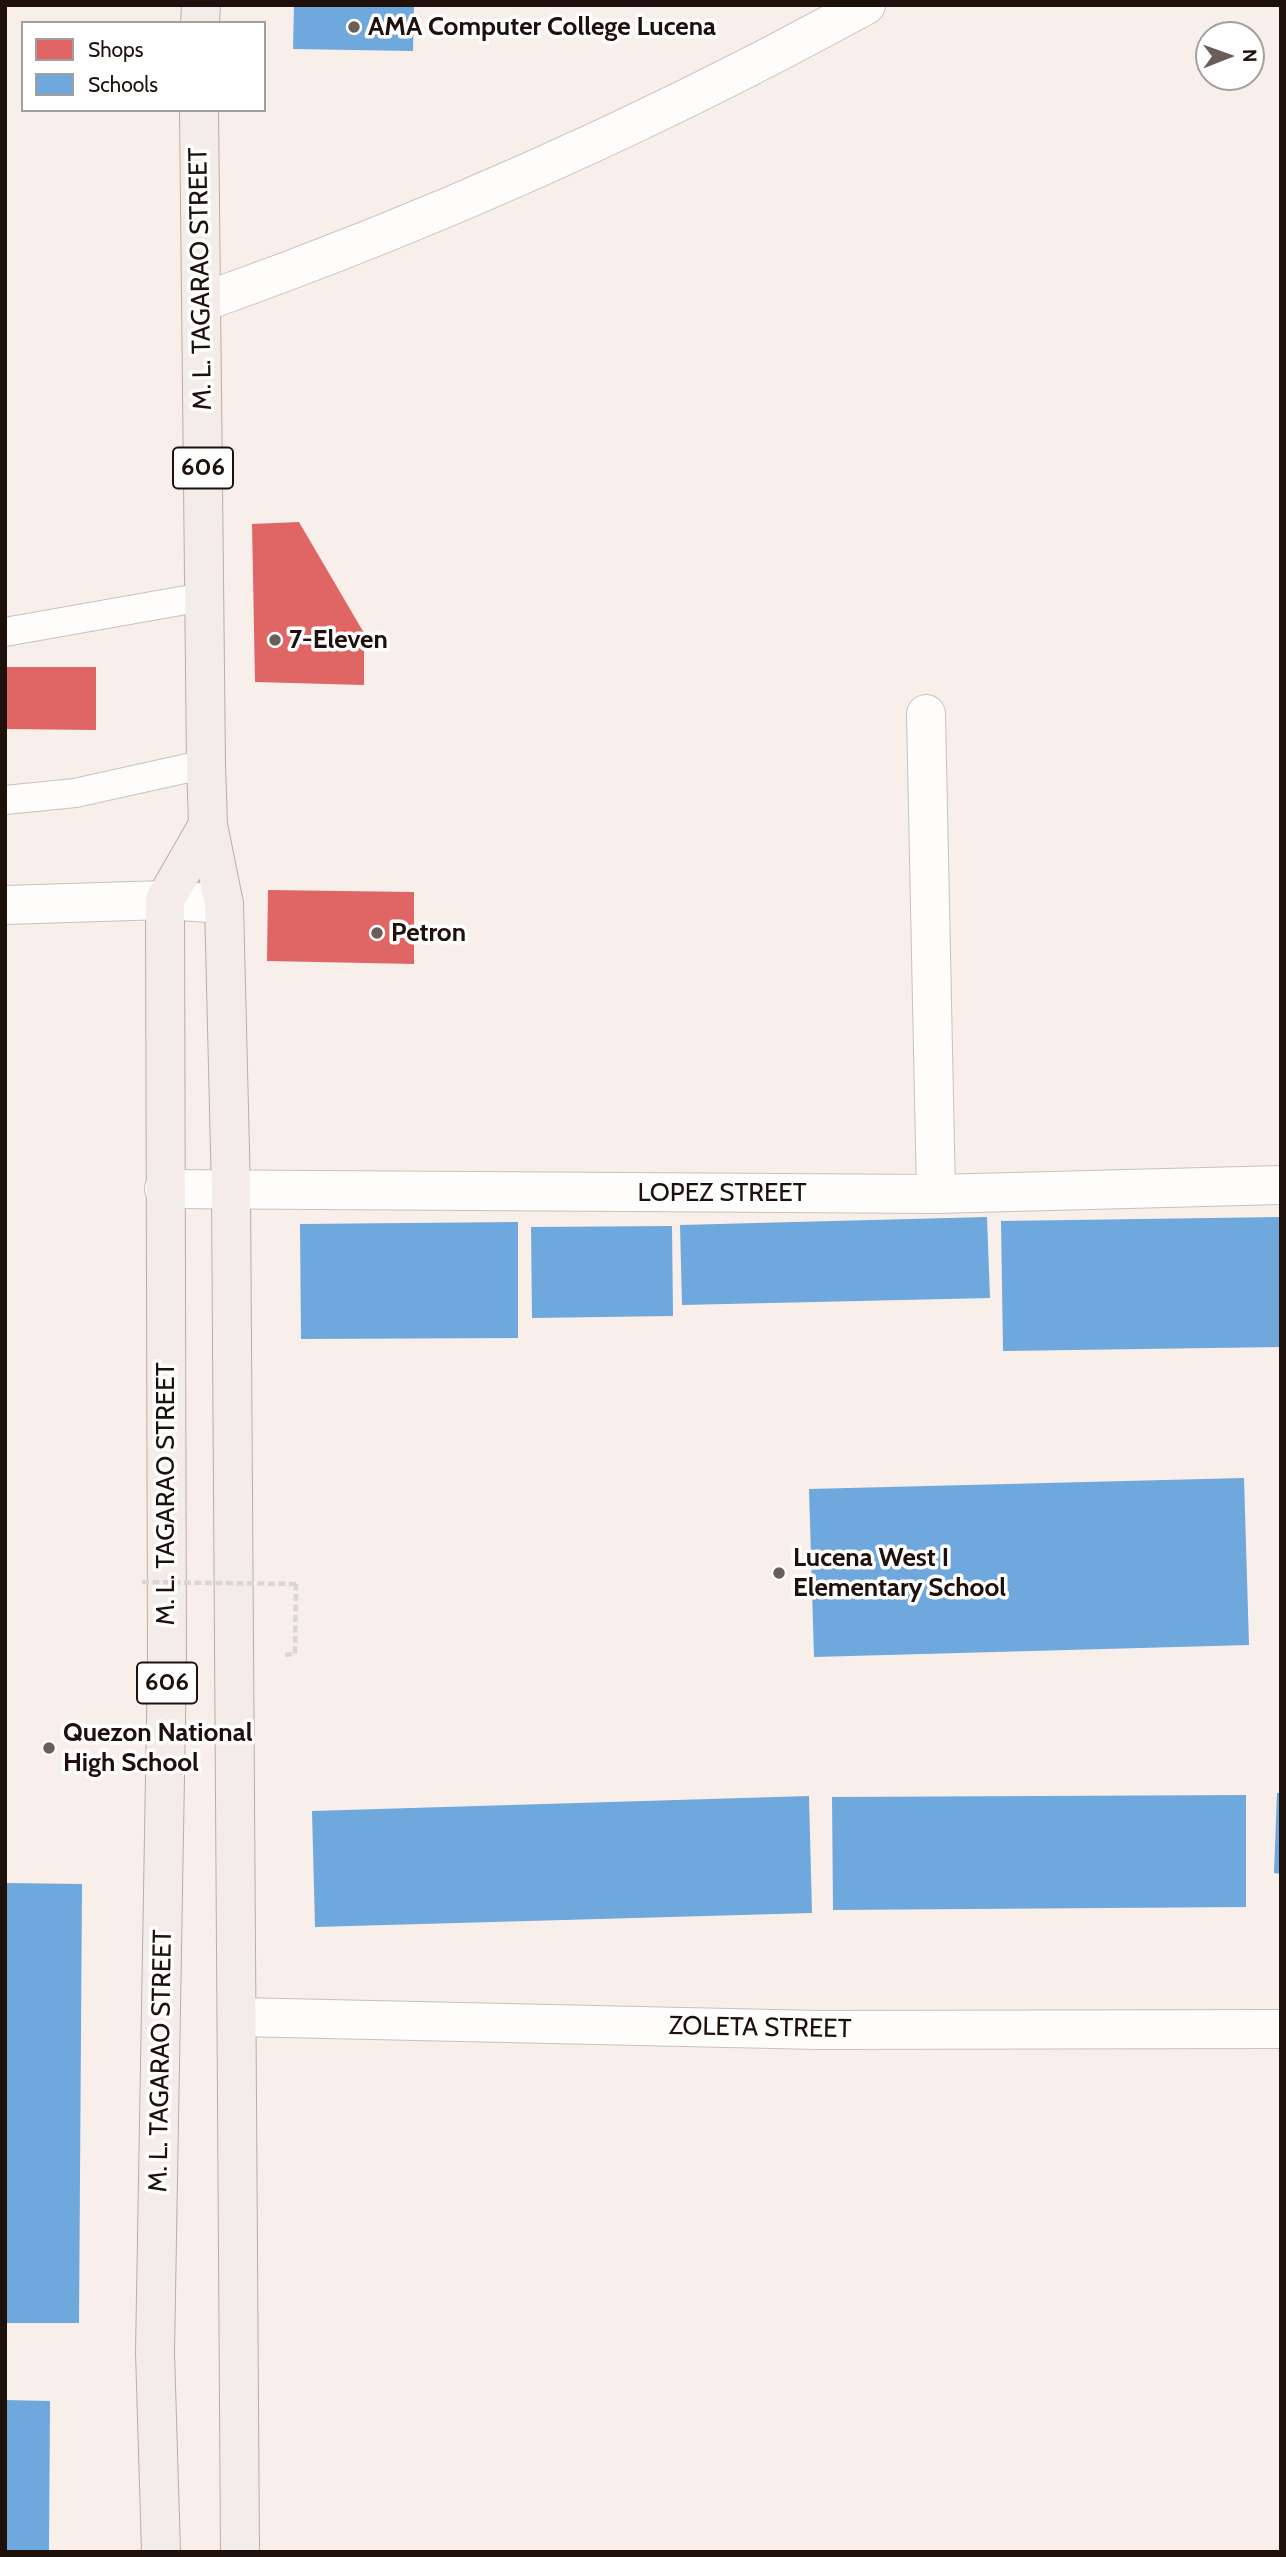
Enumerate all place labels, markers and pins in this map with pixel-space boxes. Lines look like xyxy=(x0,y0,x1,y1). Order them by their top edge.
place label: AMA Computer College Lucena xyxy=(368,11,716,43)
marker: AMA Computer College Lucena xyxy=(346,19,362,35)
place label: 7-Eleven xyxy=(289,624,388,656)
marker: 7-Eleven xyxy=(267,632,283,648)
place label: Petron xyxy=(391,917,466,949)
marker: Petron xyxy=(369,925,385,941)
place label: Lucena West I Elementary School xyxy=(793,1542,1006,1604)
marker: Lucena West I Elementary School xyxy=(771,1565,787,1581)
place label: Quezon National High School xyxy=(63,1717,252,1778)
marker: Quezon National High School xyxy=(41,1740,57,1756)

